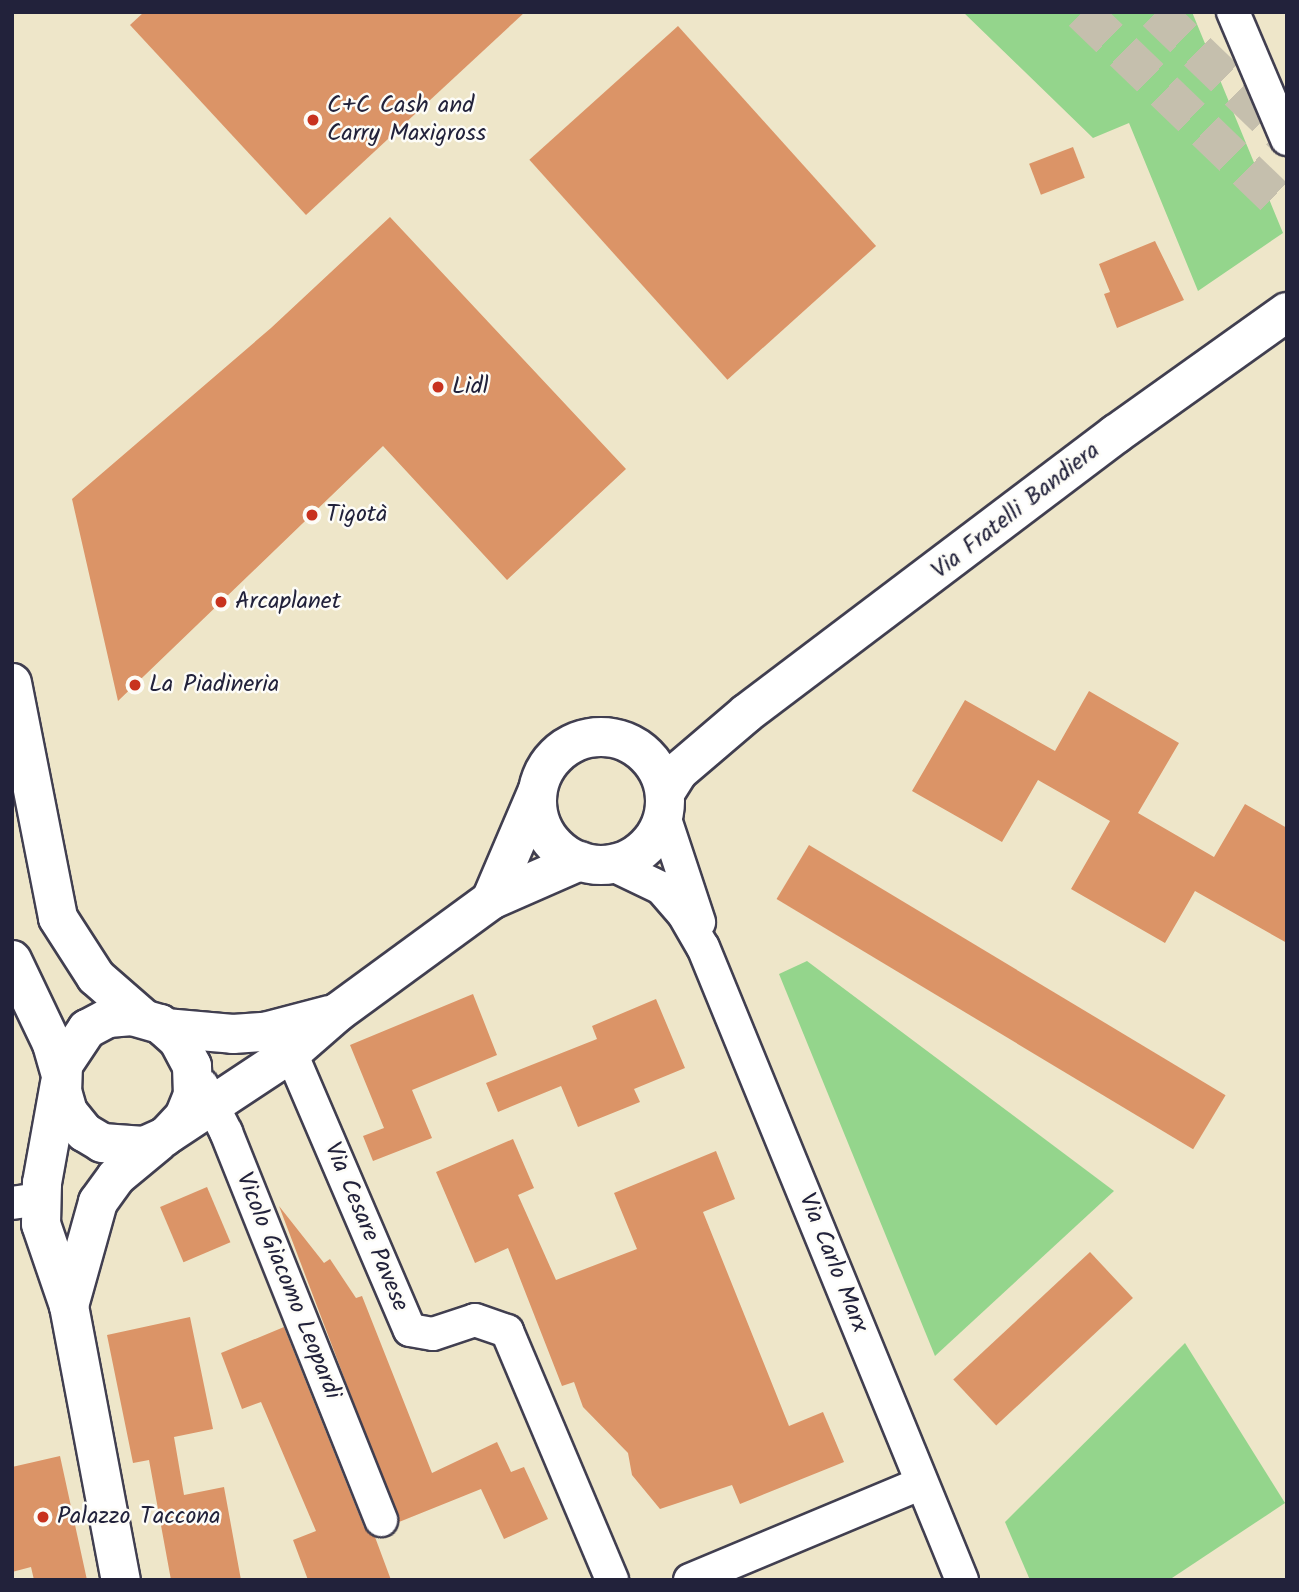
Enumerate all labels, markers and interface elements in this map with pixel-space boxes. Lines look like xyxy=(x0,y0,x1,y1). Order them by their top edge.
place label: C+C Cash and Carry Maxigross xyxy=(327,92,486,148)
marker: C+C Cash and Carry Maxigross xyxy=(305,112,321,128)
place label: Lidl xyxy=(452,373,489,401)
marker: Lidl xyxy=(430,379,446,395)
street label: Via Fratelli Bandiera xyxy=(926,436,1106,586)
place label: Tigotà xyxy=(326,501,387,529)
marker: Tigotà xyxy=(304,507,320,523)
place label: Arcaplanet xyxy=(235,588,341,616)
marker: Arcaplanet xyxy=(213,594,229,610)
place label: La Piadineria xyxy=(149,671,279,699)
marker: La Piadineria xyxy=(127,677,143,693)
street label: Via Cesare Pavese xyxy=(317,1138,415,1316)
street label: Vicolo Giacomo Leopardi xyxy=(229,1168,347,1404)
street label: Via Carlo Marx xyxy=(792,1189,874,1337)
place label: Palazzo Taccona xyxy=(57,1503,220,1531)
marker: Palazzo Taccona xyxy=(35,1509,51,1525)

